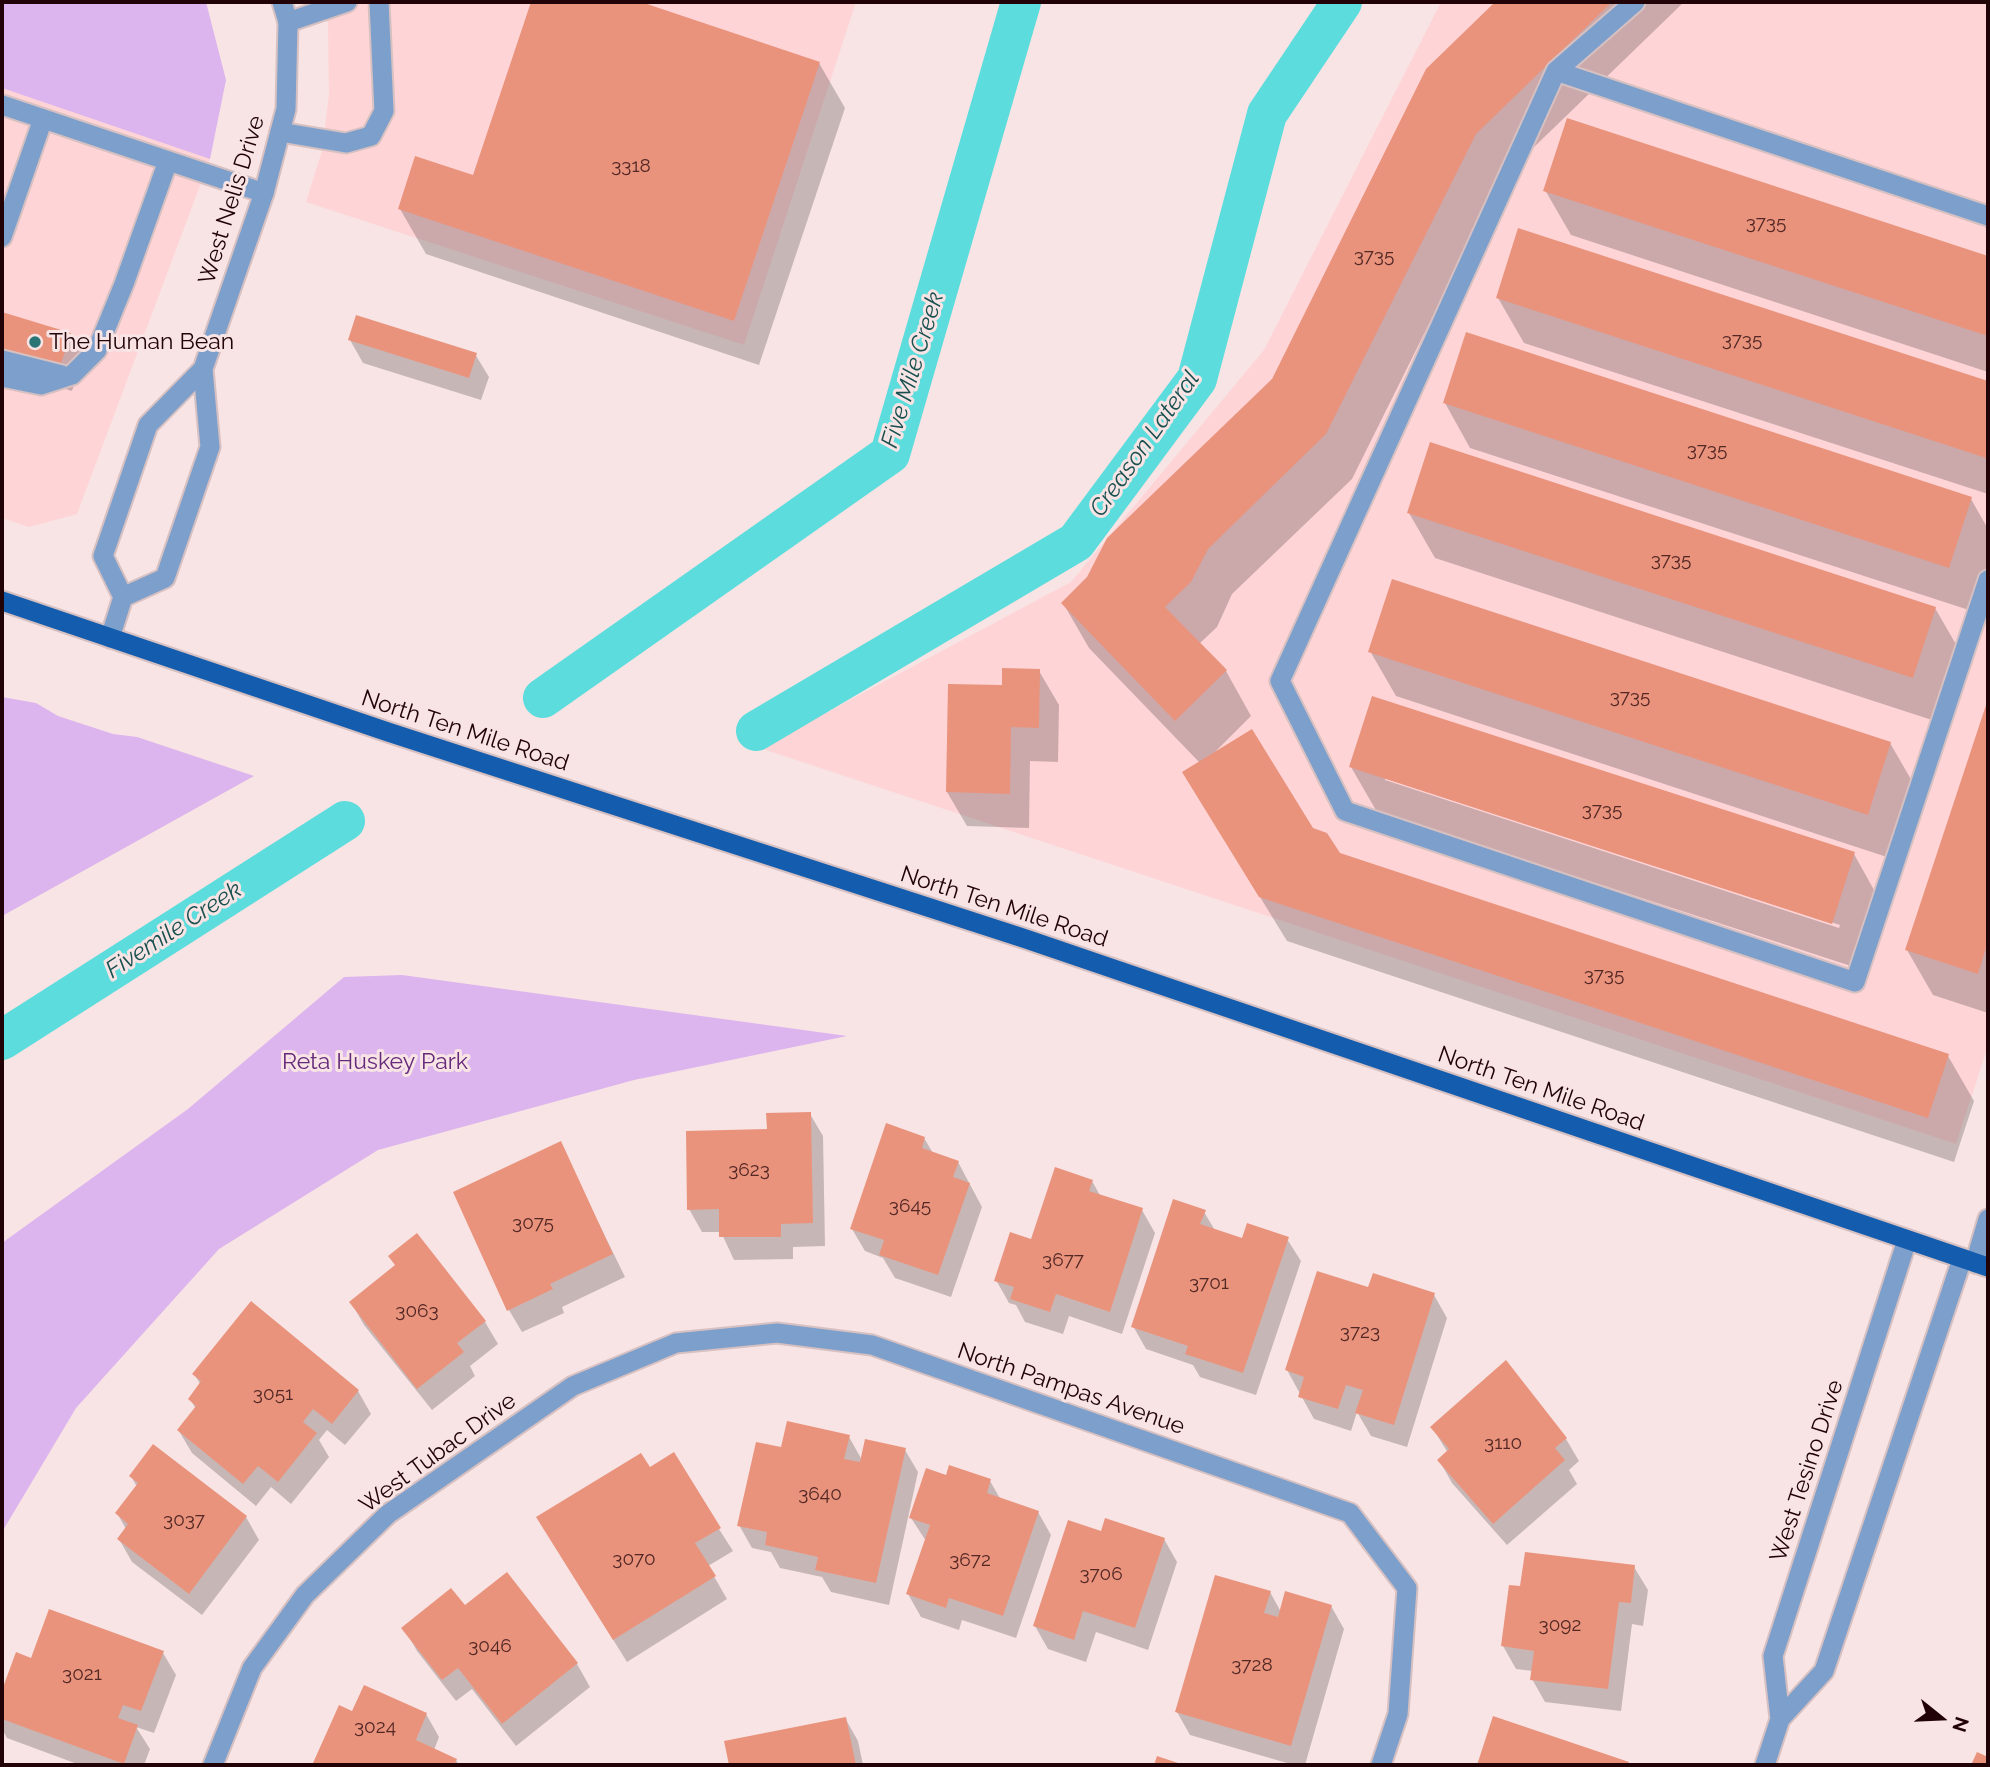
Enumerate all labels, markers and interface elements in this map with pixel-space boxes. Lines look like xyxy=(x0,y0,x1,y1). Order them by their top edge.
street label: West Nelis Drive xyxy=(193,112,271,288)
house number: 3318 xyxy=(611,155,651,177)
house number: 3735 xyxy=(1746,212,1786,234)
house number: 3735 xyxy=(1354,245,1394,267)
water label: Five Mile Creek xyxy=(876,289,950,451)
place label: The Human Bean xyxy=(49,328,234,356)
house number: 3735 xyxy=(1722,329,1762,351)
marker: The Human Bean xyxy=(27,334,43,350)
water label: Creason Lateral xyxy=(1084,366,1206,522)
house number: 3735 xyxy=(1687,439,1727,461)
house number: 3735 xyxy=(1651,549,1691,571)
street label: North Ten Mile Road xyxy=(358,684,572,778)
house number: 3735 xyxy=(1610,686,1650,708)
house number: 3735 xyxy=(1582,799,1622,821)
street label: North Ten Mile Road xyxy=(897,860,1111,954)
water label: Fivemile Creek xyxy=(101,875,247,985)
house number: 3735 xyxy=(1584,964,1624,986)
street label: North Ten Mile Road xyxy=(1434,1041,1648,1137)
park label: Reta Huskey Park xyxy=(282,1048,468,1076)
house number: 3623 xyxy=(728,1159,770,1181)
house number: 3645 xyxy=(889,1195,931,1217)
house number: 3075 xyxy=(512,1212,554,1234)
house number: 3677 xyxy=(1042,1249,1084,1271)
house number: 3701 xyxy=(1189,1272,1229,1294)
house number: 3063 xyxy=(395,1300,439,1322)
house number: 3723 xyxy=(1340,1321,1380,1343)
street label: North Pampas Avenue xyxy=(954,1337,1188,1441)
street label: West Tesino Drive xyxy=(1765,1377,1849,1565)
house number: 3051 xyxy=(253,1383,293,1405)
street label: West Tubac Drive xyxy=(354,1387,522,1519)
house number: 3110 xyxy=(1484,1432,1522,1454)
house number: 3640 xyxy=(798,1483,842,1505)
house number: 3037 xyxy=(163,1509,205,1531)
house number: 3070 xyxy=(612,1548,656,1570)
house number: 3672 xyxy=(949,1549,991,1571)
house number: 3706 xyxy=(1079,1563,1123,1585)
house number: 3092 xyxy=(1539,1614,1581,1636)
house number: 3046 xyxy=(468,1635,512,1657)
house number: 3728 xyxy=(1231,1654,1273,1676)
house number: 3021 xyxy=(62,1663,102,1685)
north arrow xyxy=(1906,1683,1976,1753)
text: N xyxy=(1948,1714,1974,1735)
house number: 3024 xyxy=(354,1716,396,1738)

